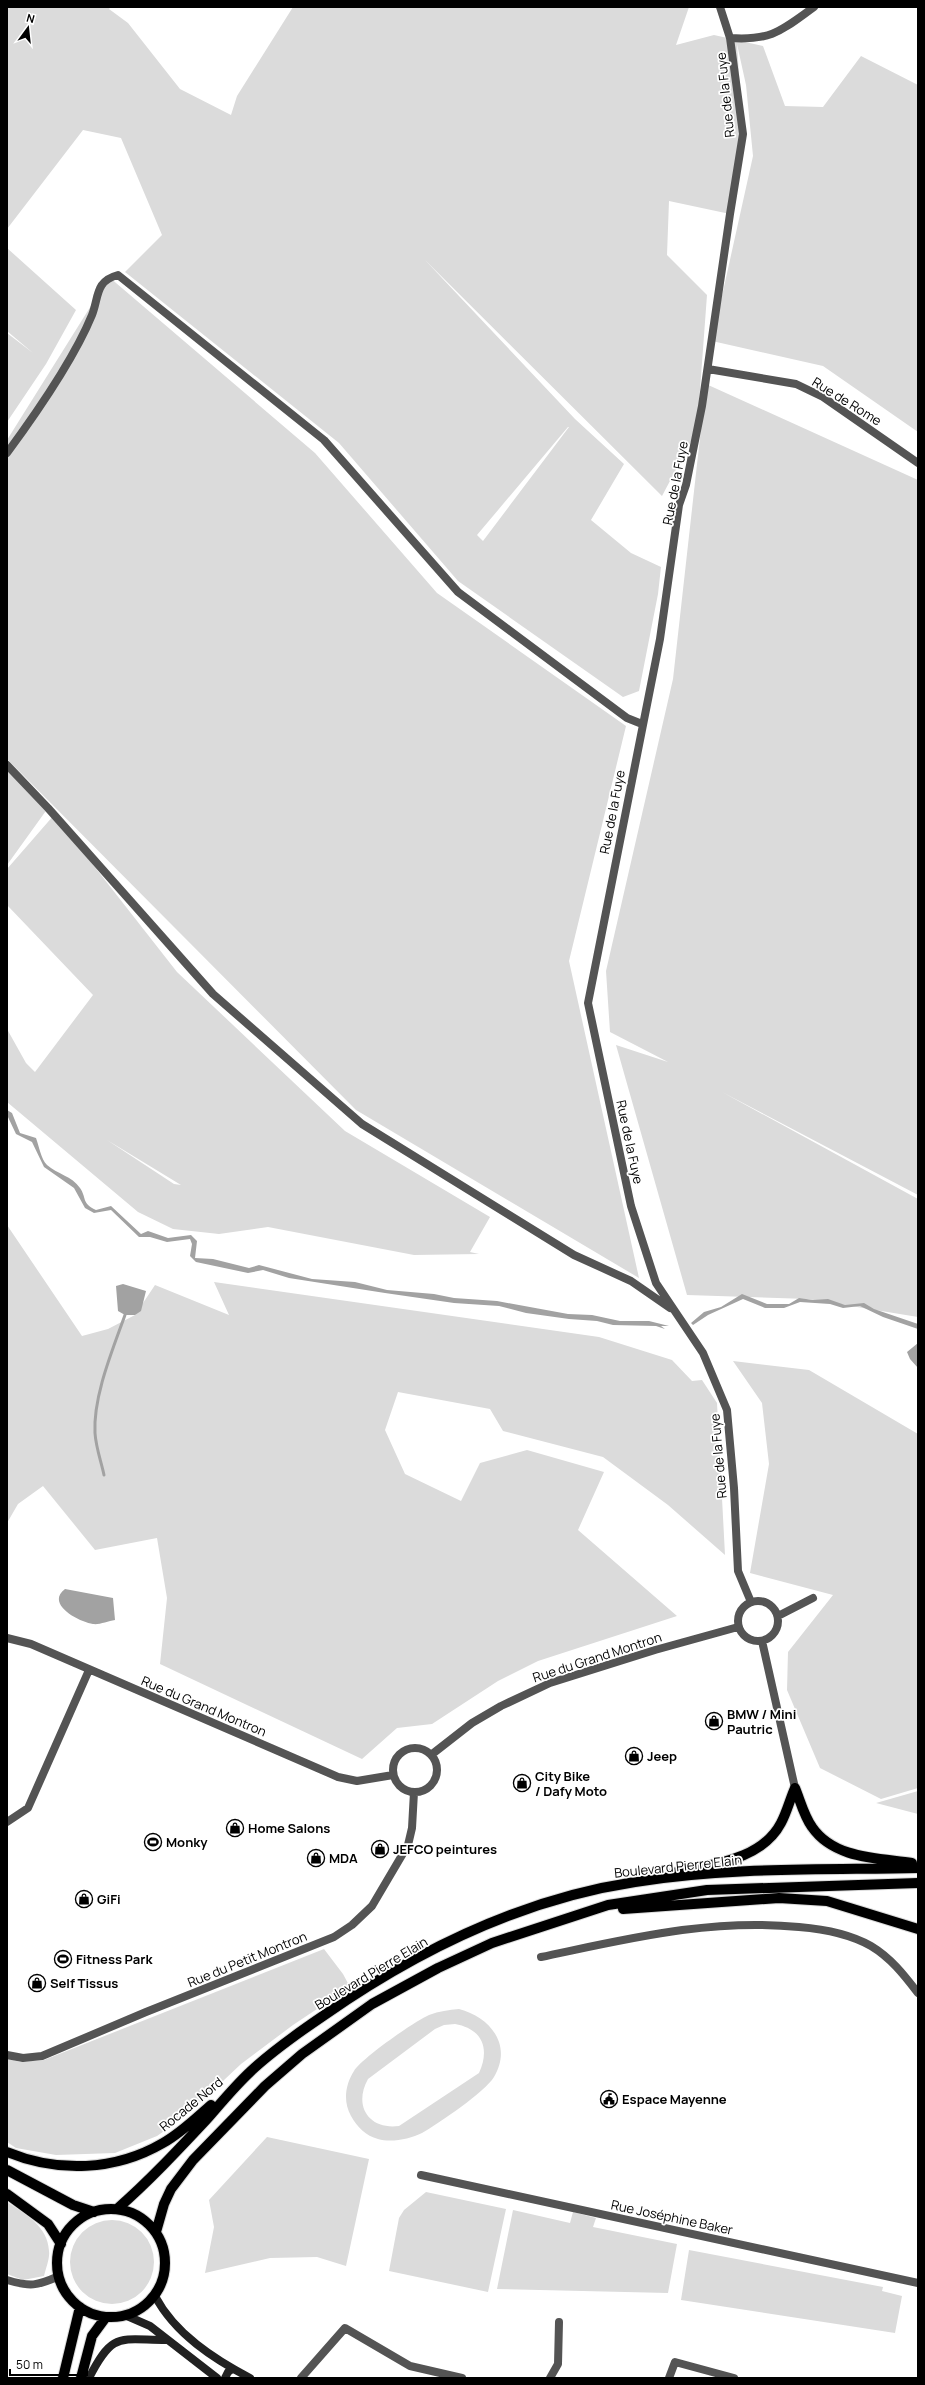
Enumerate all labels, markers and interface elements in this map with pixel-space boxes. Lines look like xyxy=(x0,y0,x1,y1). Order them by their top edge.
north arrow xyxy=(8,8,48,48)
text: N xyxy=(25,10,37,26)
street label: Rue de la Fuye xyxy=(712,51,738,138)
street label: Rue de Rome xyxy=(809,373,885,430)
street label: Rue de la Fuye xyxy=(658,439,692,527)
street label: Rue de la Fuye xyxy=(595,768,629,856)
street label: Rue de la Fuye xyxy=(612,1098,648,1186)
street label: Rue de la Fuye xyxy=(705,1412,731,1499)
street label: Rue du Grand Montron xyxy=(530,1628,664,1686)
street label: Rue du Grand Montron xyxy=(139,1671,269,1741)
place label: BMW / Mini Pautric xyxy=(727,1705,796,1738)
shop icon: BMW / Mini Pautric xyxy=(704,1711,724,1731)
shop icon: Jeep xyxy=(624,1746,644,1766)
place label: Jeep xyxy=(647,1747,677,1765)
place label: City Bike / Dafy Moto xyxy=(535,1767,607,1800)
shop icon: City Bike / Dafy Moto xyxy=(512,1773,532,1793)
shop icon: Home Salons xyxy=(225,1818,245,1838)
place label: Home Salons xyxy=(248,1819,330,1837)
sports icon: Monky xyxy=(143,1832,163,1852)
place label: Monky xyxy=(166,1833,208,1851)
shop icon: JEFCO peintures xyxy=(370,1839,390,1859)
place label: JEFCO peintures xyxy=(393,1840,497,1858)
shop icon: MDA xyxy=(306,1848,326,1868)
place label: MDA xyxy=(329,1849,358,1867)
street label: Boulevard Pierre Elain xyxy=(613,1850,743,1882)
shop icon: GiFi xyxy=(74,1889,94,1909)
place label: GiFi xyxy=(97,1890,121,1908)
street label: Rue du Petit Montron xyxy=(185,1927,309,1991)
street label: Boulevard Pierre Elain xyxy=(311,1932,431,2014)
sports icon: Fitness Park xyxy=(53,1949,73,1969)
place label: Fitness Park xyxy=(76,1950,153,1968)
shop icon: Self Tissus xyxy=(27,1973,47,1993)
place label: Self Tissus xyxy=(50,1974,118,1992)
street label: Rocade Nord xyxy=(155,2073,227,2135)
public building icon: Espace Mayenne xyxy=(599,2089,619,2109)
place label: Espace Mayenne xyxy=(622,2090,727,2108)
street label: Rue Joséphine Baker xyxy=(609,2195,735,2239)
scale bar xyxy=(10,2351,87,2377)
text: 50 m xyxy=(16,2356,43,2373)

